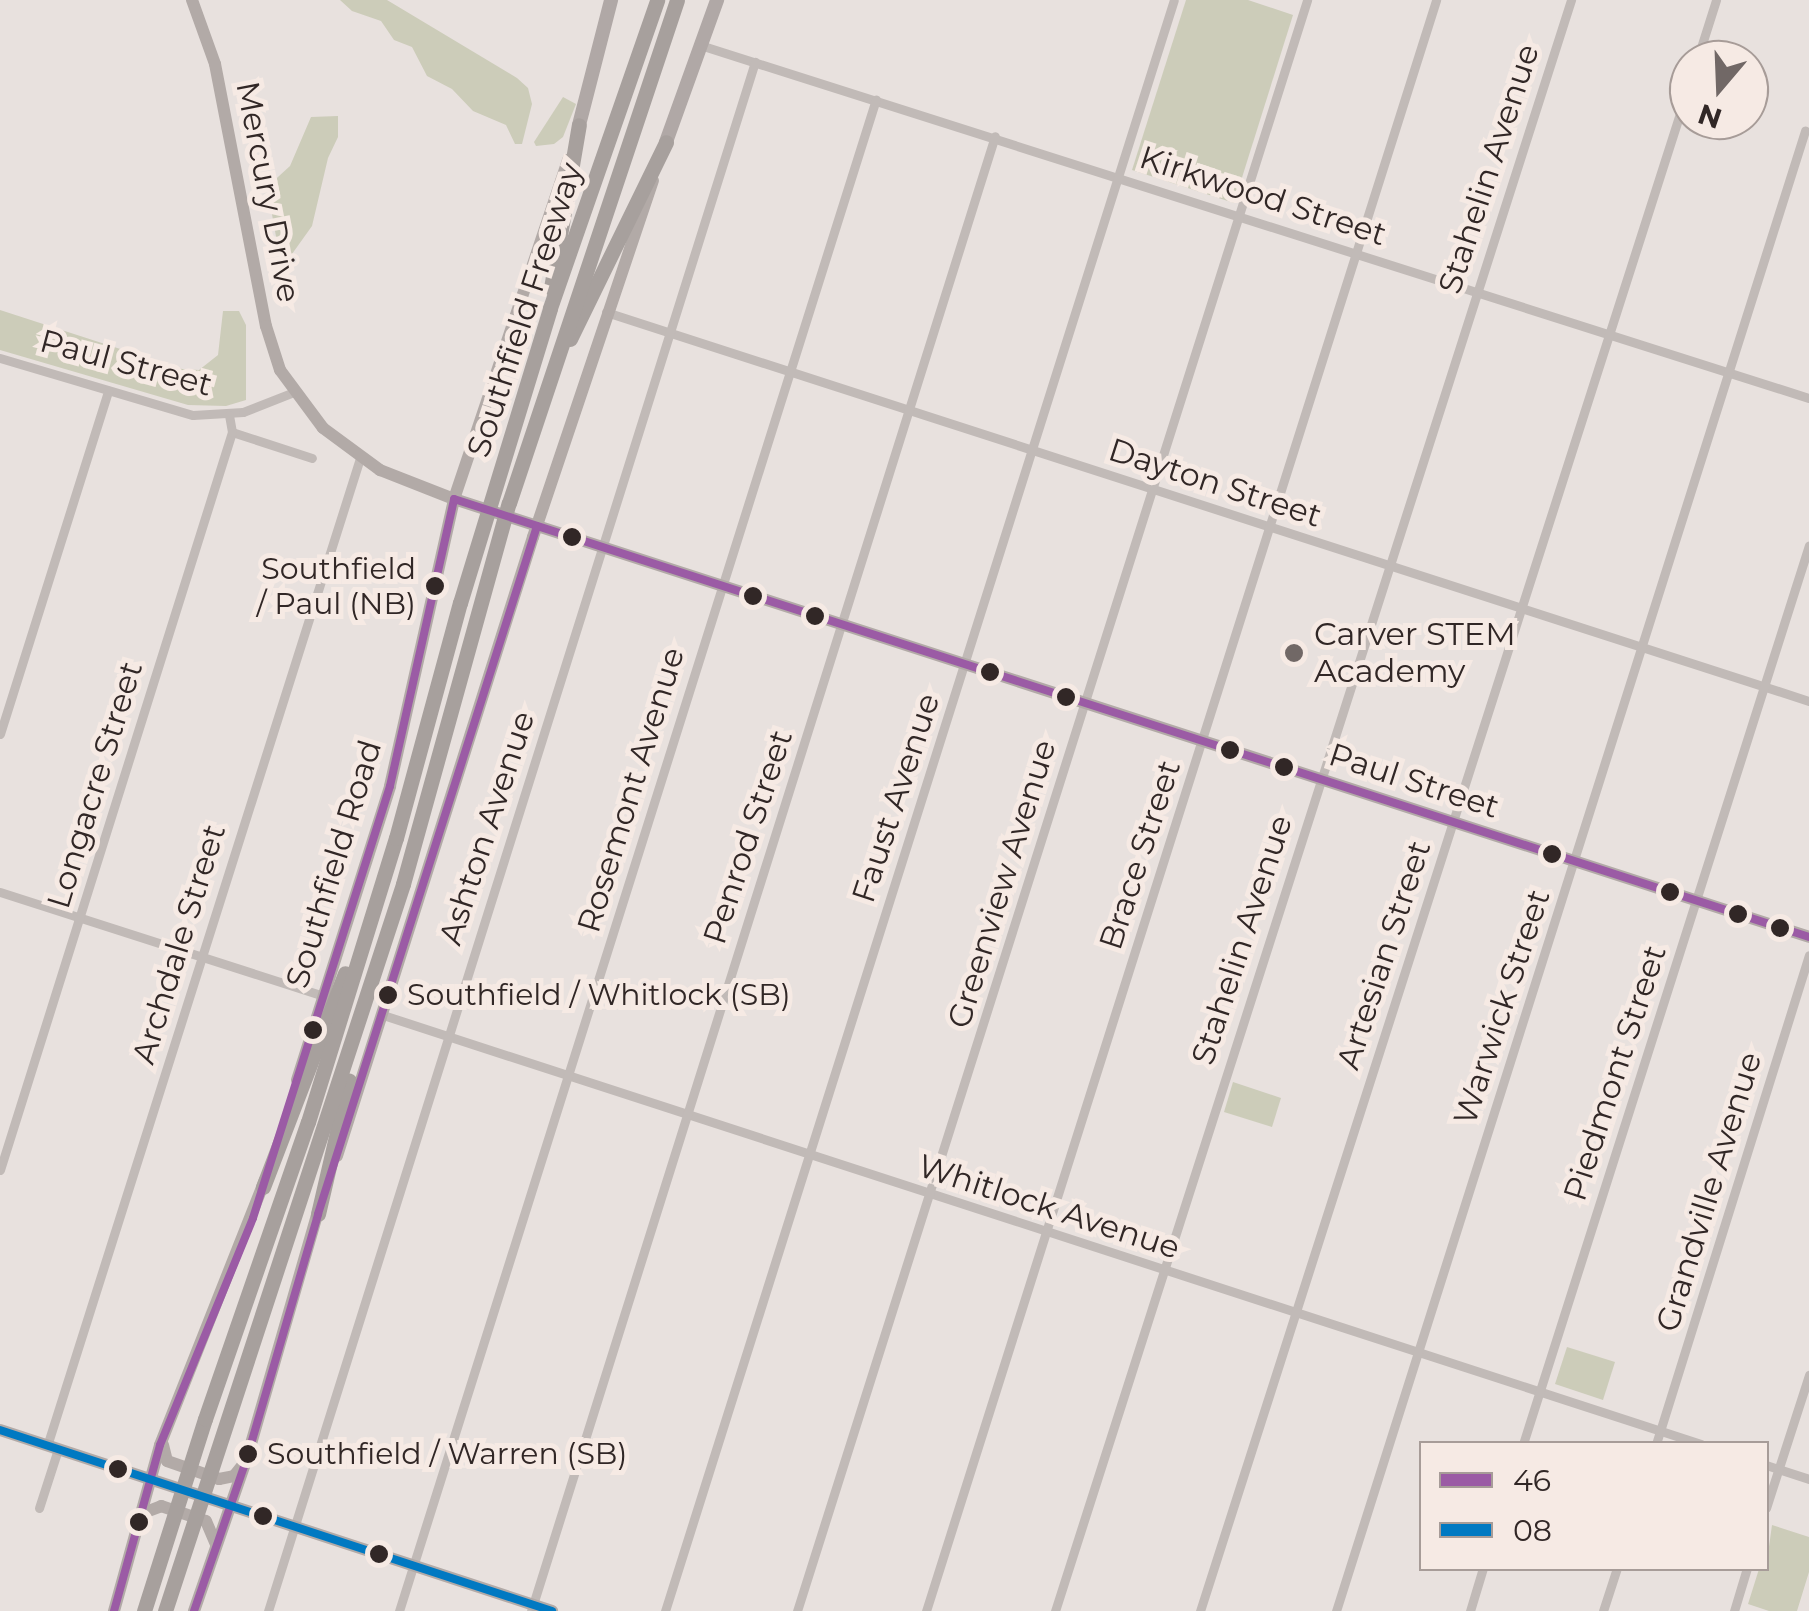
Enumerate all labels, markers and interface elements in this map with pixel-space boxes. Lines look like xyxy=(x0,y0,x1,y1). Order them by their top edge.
street label: Stahelin Avenue xyxy=(1431,39,1547,299)
north arrow xyxy=(1669,40,1769,140)
street label: Mercury Drive xyxy=(228,78,308,306)
text: N xyxy=(1694,97,1726,136)
street label: Kirkwood Street xyxy=(1135,138,1391,254)
street label: Southfield Freeway xyxy=(459,158,591,462)
street label: Paul Street xyxy=(36,322,216,404)
street label: Dayton Street xyxy=(1104,431,1326,535)
unlabelled marker xyxy=(562,527,582,547)
place label: Southfield / Paul (NB) xyxy=(256,551,416,622)
marker: Southfield / Paul (NB) xyxy=(425,576,445,596)
unlabelled marker xyxy=(743,586,763,606)
unlabelled marker xyxy=(805,606,825,626)
place label: Carver STEM Academy xyxy=(1314,616,1516,691)
marker: Carver STEM Academy xyxy=(1283,642,1305,664)
street label: Rosemont Avenue xyxy=(569,643,693,937)
street label: Longacre Street xyxy=(39,657,151,913)
unlabelled marker xyxy=(980,662,1000,682)
unlabelled marker xyxy=(1056,687,1076,707)
street label: Faust Avenue xyxy=(844,689,948,907)
street label: Ashton Avenue xyxy=(431,706,543,950)
street label: Penrod Street xyxy=(695,725,801,949)
street label: Southfield Road xyxy=(278,735,390,993)
street label: Greenview Avenue xyxy=(940,735,1064,1033)
street label: Paul Street xyxy=(1324,735,1504,827)
unlabelled marker xyxy=(1220,740,1240,760)
street label: Brace Street xyxy=(1091,756,1189,954)
unlabelled marker xyxy=(1274,757,1294,777)
street label: Stahelin Avenue xyxy=(1184,810,1300,1070)
street label: Archdale Street xyxy=(124,820,234,1068)
street label: Artesian Street xyxy=(1329,836,1439,1074)
unlabelled marker xyxy=(1542,844,1562,864)
unlabelled marker xyxy=(1660,882,1680,902)
street label: Warwick Street xyxy=(1446,885,1558,1129)
unlabelled marker xyxy=(1728,904,1748,924)
unlabelled marker xyxy=(1770,918,1790,938)
street label: Piedmont Street xyxy=(1556,940,1674,1206)
place label: Southfield / Whitlock (SB) xyxy=(407,977,791,1013)
marker: Southfield / Whitlock (SB) xyxy=(378,985,398,1005)
unlabelled marker xyxy=(303,1020,323,1040)
street label: Grandville Avenue xyxy=(1648,1048,1770,1336)
street label: Whitlock Avenue xyxy=(913,1147,1185,1267)
place label: Southfield / Warren (SB) xyxy=(267,1436,627,1472)
legend xyxy=(1419,1441,1769,1571)
marker: Southfield / Warren (SB) xyxy=(238,1444,258,1464)
unlabelled marker xyxy=(108,1459,128,1479)
text: 46 xyxy=(1513,1462,1551,1499)
unlabelled marker xyxy=(253,1506,273,1526)
unlabelled marker xyxy=(129,1512,149,1532)
text: 08 xyxy=(1513,1512,1552,1549)
unlabelled marker xyxy=(369,1544,389,1564)

